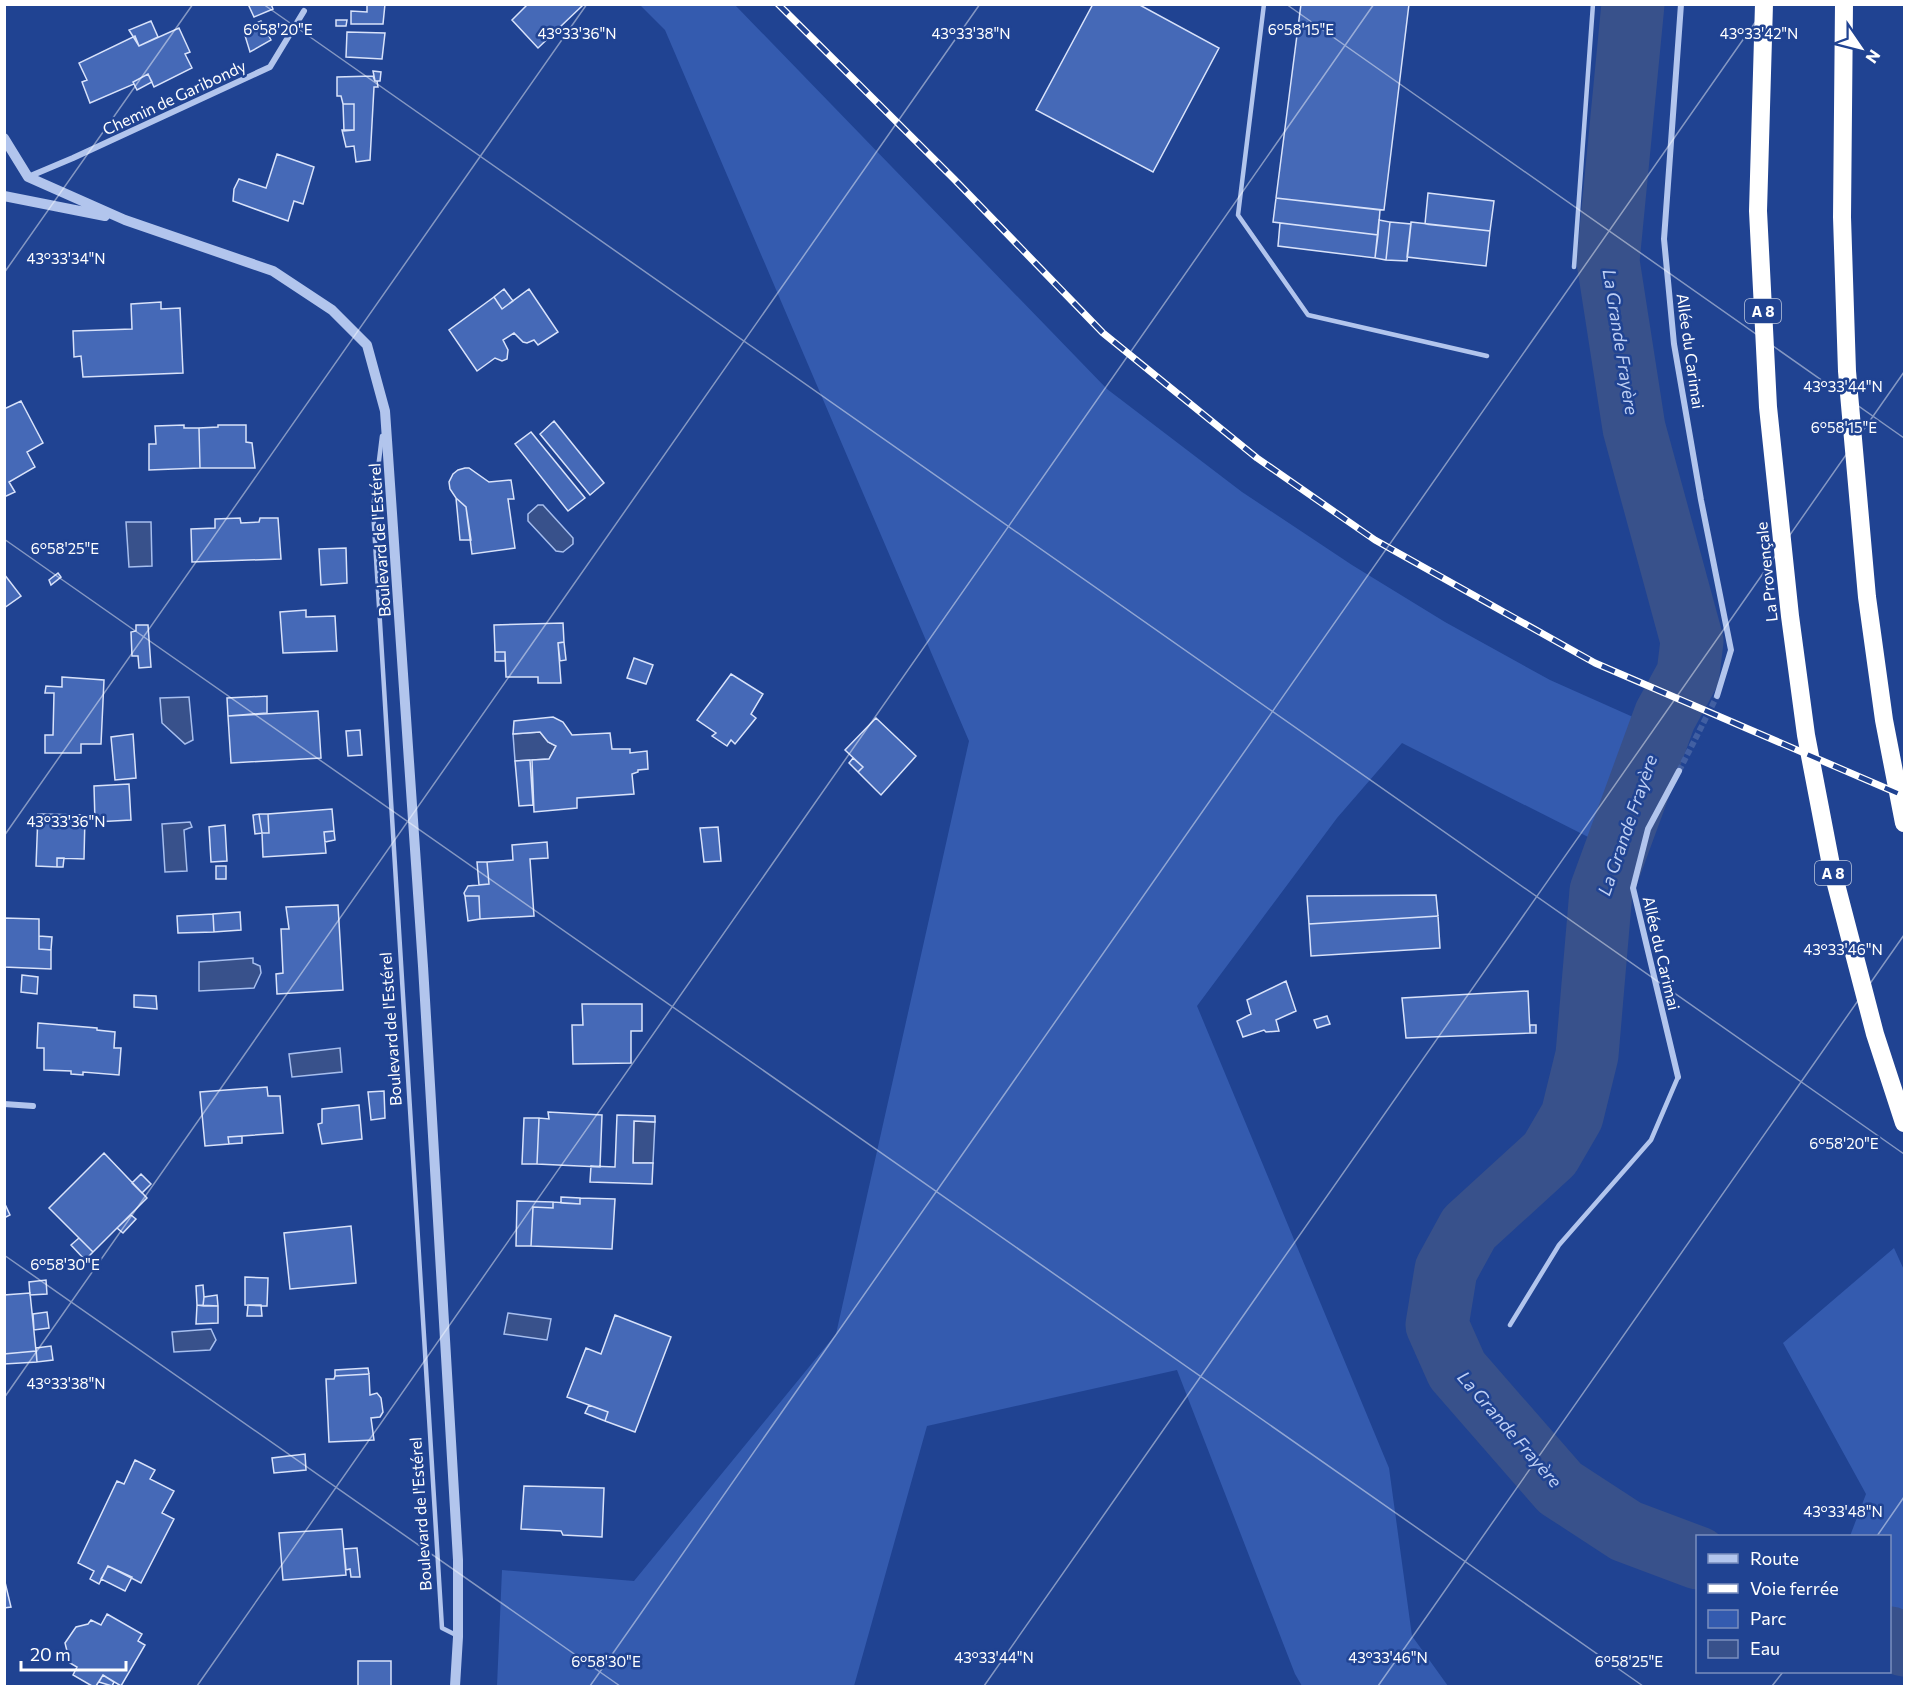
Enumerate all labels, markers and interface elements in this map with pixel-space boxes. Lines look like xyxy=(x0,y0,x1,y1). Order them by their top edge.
north arrow xyxy=(1831,18,1891,78)
text: 6°58'20"E xyxy=(243,20,313,38)
text: 6°58'15"E xyxy=(1268,20,1334,38)
text: 43°33'36"N xyxy=(537,24,617,42)
text: 43°33'38"N xyxy=(931,24,1011,42)
text: 43°33'42"N xyxy=(1720,24,1798,42)
text: N xyxy=(1862,47,1885,67)
street label: Chemin de Garibondy xyxy=(99,55,249,139)
text: 43°33'34"N xyxy=(26,249,106,267)
water label: La Grande Frayère xyxy=(1599,267,1643,417)
street label: Allée du Carimai xyxy=(1673,292,1709,410)
road number: A 8 xyxy=(1745,299,1781,323)
text: 43°33'44"N xyxy=(1803,377,1883,395)
text: 6°58'15"E xyxy=(1811,418,1877,436)
street label: Boulevard de l'Estérel xyxy=(364,462,394,618)
street label: La Provençale xyxy=(1751,521,1781,623)
text: 6°58'25"E xyxy=(31,539,99,557)
water label: La Grande Frayère xyxy=(1593,751,1662,898)
text: 43°33'36"N xyxy=(26,812,106,830)
road number: A 8 xyxy=(1815,861,1851,885)
street label: Allée du Carimai xyxy=(1640,894,1684,1012)
text: 43°33'46"N xyxy=(1803,940,1883,958)
street label: Boulevard de l'Estérel xyxy=(375,951,405,1107)
text: 6°58'20"E xyxy=(1809,1134,1879,1152)
text: 6°58'30"E xyxy=(30,1255,100,1273)
water label: La Grande Frayère xyxy=(1453,1366,1567,1492)
text: 43°33'38"N xyxy=(26,1374,106,1392)
street label: Boulevard de l'Estérel xyxy=(405,1436,435,1592)
text: 43°33'48"N xyxy=(1803,1502,1883,1520)
legend xyxy=(1696,1535,1891,1673)
text: Route xyxy=(1750,1547,1799,1569)
text: Voie ferrée xyxy=(1750,1577,1839,1599)
text: Parc xyxy=(1750,1607,1787,1629)
scale bar xyxy=(21,1634,126,1672)
text: Eau xyxy=(1750,1637,1780,1659)
text: 20 m xyxy=(30,1643,71,1665)
text: 43°33'44"N xyxy=(954,1648,1034,1666)
text: 43°33'46"N xyxy=(1348,1648,1428,1666)
text: 6°58'30"E xyxy=(571,1652,641,1670)
text: 6°58'25"E xyxy=(1595,1652,1663,1670)

